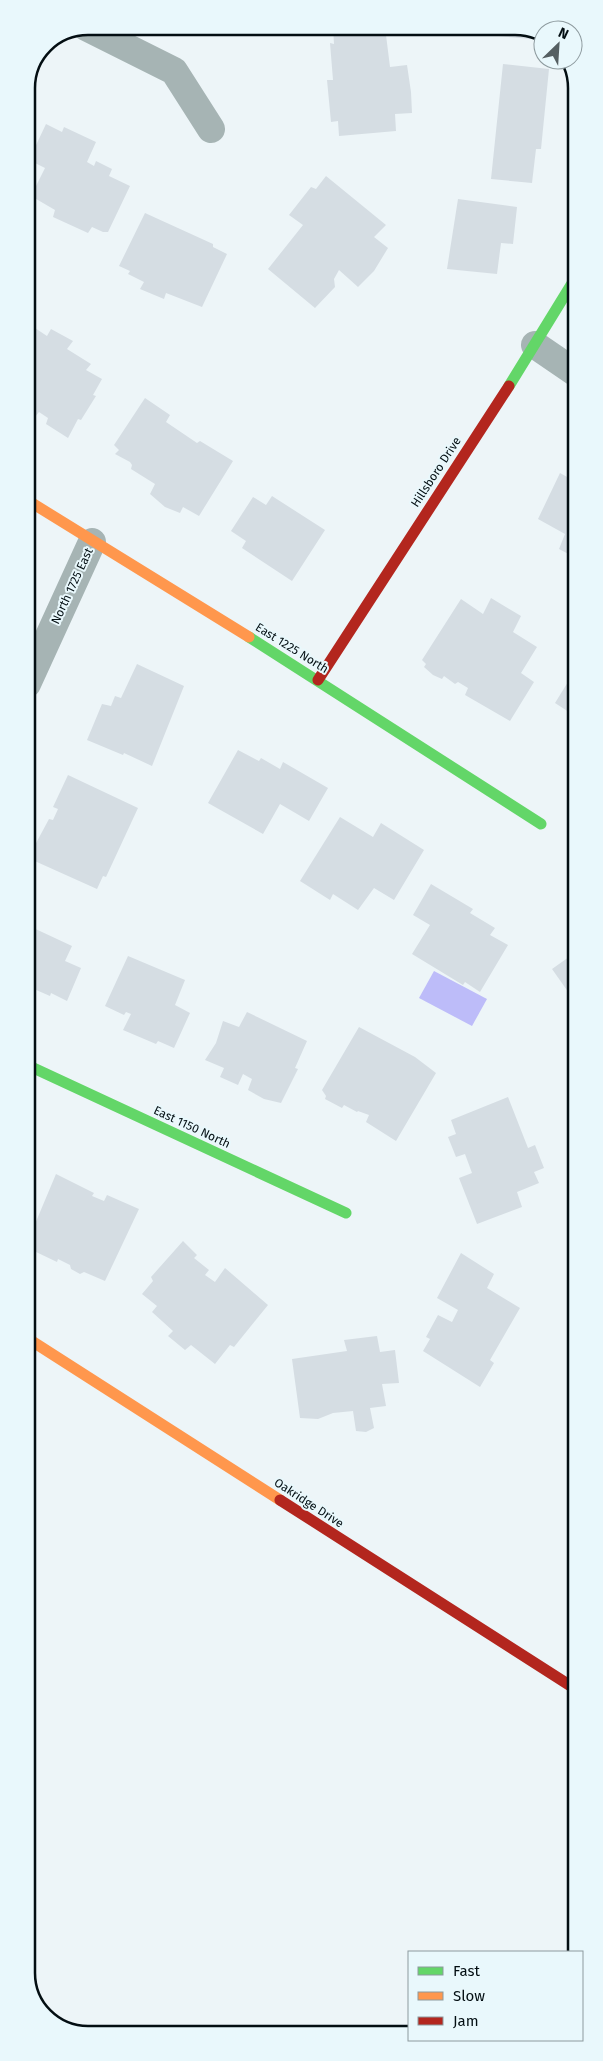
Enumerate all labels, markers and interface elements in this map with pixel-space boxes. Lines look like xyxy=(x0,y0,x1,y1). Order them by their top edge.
north arrow xyxy=(533,20,583,70)
text: N xyxy=(555,24,571,43)
street label: Hillsboro Drive xyxy=(408,434,464,510)
street label: North 1725 East xyxy=(48,545,96,626)
street label: East 1225 North xyxy=(253,620,331,676)
street label: East 1150 North xyxy=(151,1103,233,1151)
street label: Oakridge Drive xyxy=(272,1475,346,1531)
legend xyxy=(408,1951,583,2041)
text: Fast xyxy=(453,1962,480,1980)
text: Slow xyxy=(453,1987,485,2005)
text: Jam xyxy=(453,2012,479,2030)

